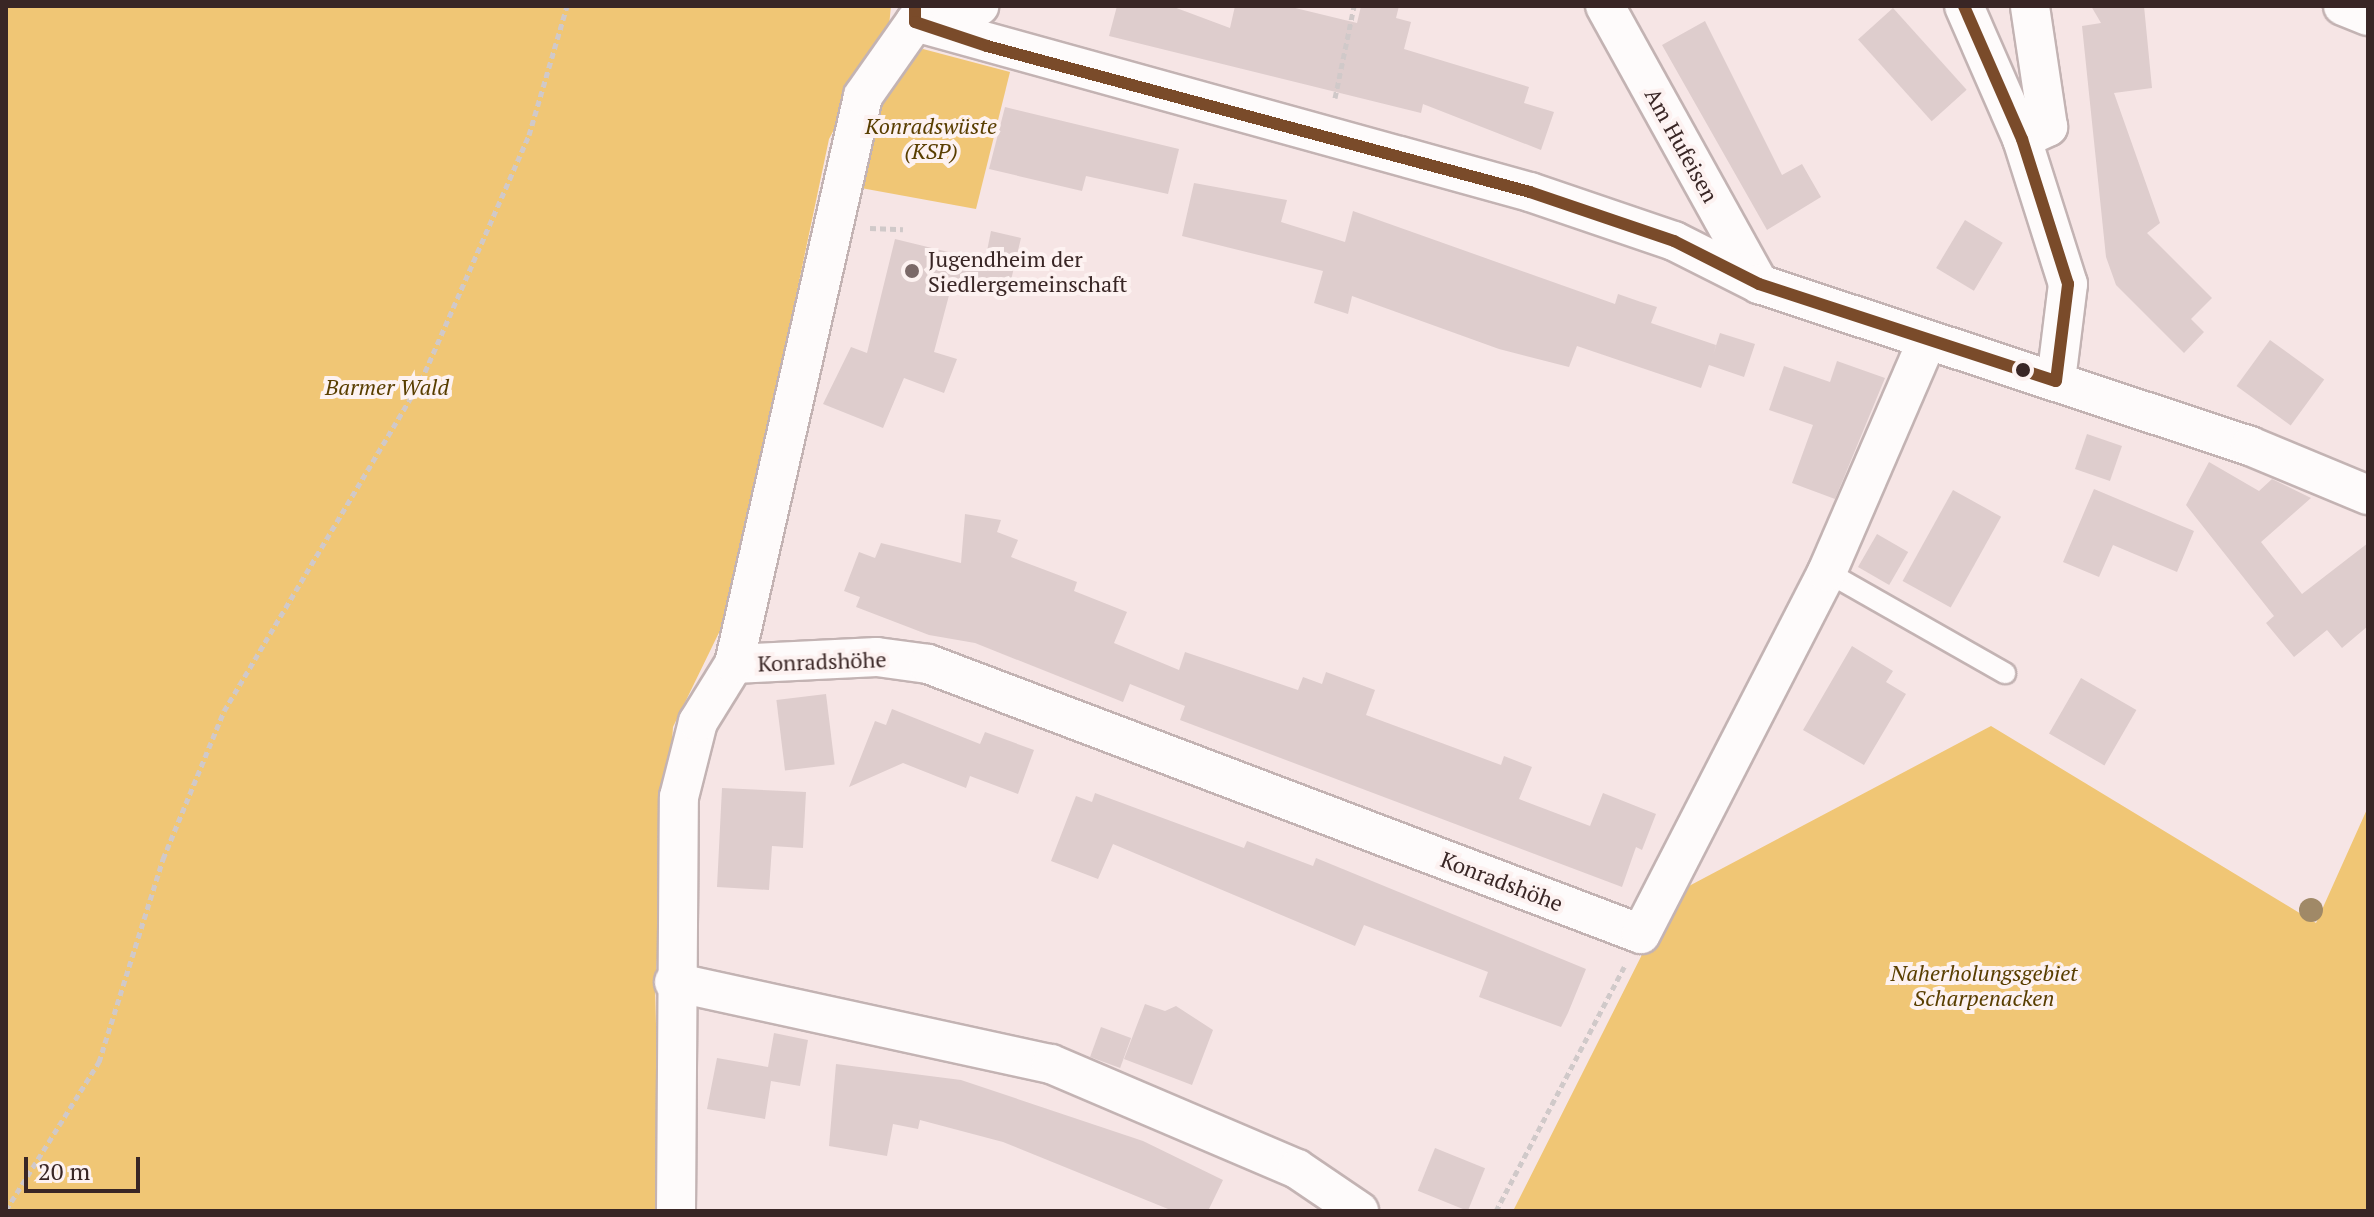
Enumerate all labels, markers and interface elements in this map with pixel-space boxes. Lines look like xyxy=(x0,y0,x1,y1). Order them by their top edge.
street label: Am Hufeisen xyxy=(1640,83,1724,207)
park label: Konradswüste (KSP) xyxy=(865,112,997,164)
place label: Jugendheim der Siedlergemeinschaft xyxy=(928,245,1127,296)
marker: Jugendheim der Siedlergemeinschaft xyxy=(903,262,921,280)
unlabelled marker xyxy=(2015,362,2031,378)
park label: Barmer Wald xyxy=(325,374,449,400)
street label: Konradshöhe xyxy=(757,646,887,676)
street label: Konradshöhe xyxy=(1437,846,1567,916)
park label: Naherholungsgebiet Scharpenacken xyxy=(1890,959,2078,1010)
scale bar xyxy=(28,1141,144,1191)
text: 20 m xyxy=(38,1155,90,1187)

